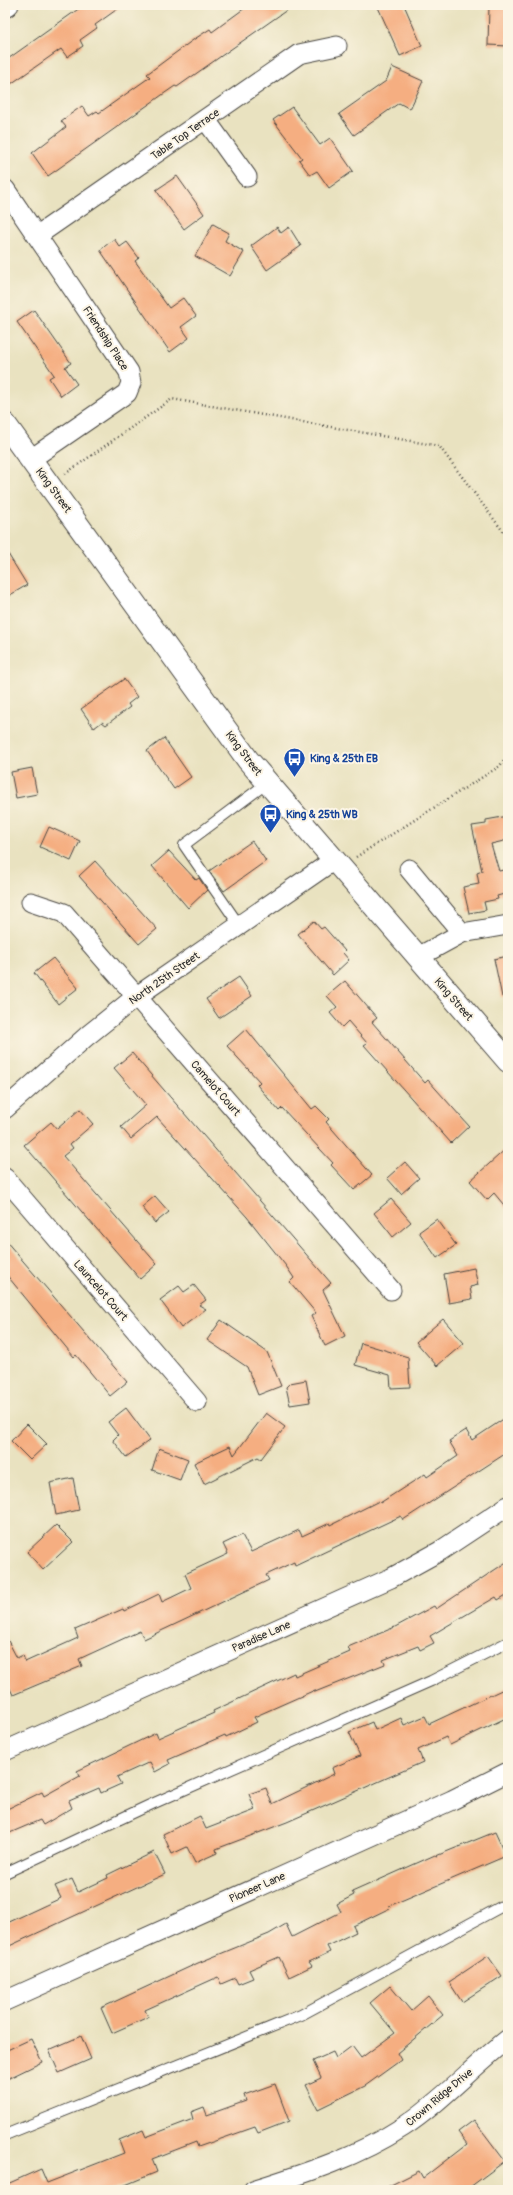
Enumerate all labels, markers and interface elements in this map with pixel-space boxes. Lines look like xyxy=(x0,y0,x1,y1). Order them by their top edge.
street label: Table Top Terrace xyxy=(149,106,222,163)
street label: Friendship Place xyxy=(80,304,131,373)
street label: King Street xyxy=(33,465,75,516)
street label: King Street xyxy=(223,728,265,779)
bus stop icon: King & 25th EB xyxy=(282,745,308,778)
place label: King & 25th EB xyxy=(310,752,378,765)
bus stop icon: King & 25th WB xyxy=(257,801,283,834)
place label: King & 25th WB xyxy=(286,808,358,821)
street label: North 25th Street xyxy=(126,949,203,1008)
street label: King Street xyxy=(432,975,476,1024)
street label: Camelot Court xyxy=(188,1058,244,1119)
street label: Launcelot Court xyxy=(71,1257,131,1324)
street label: Paradise Lane xyxy=(230,1618,293,1655)
street label: Pioneer Lane xyxy=(227,1869,288,1906)
street label: Crown Ridge Drive xyxy=(403,2065,476,2129)

